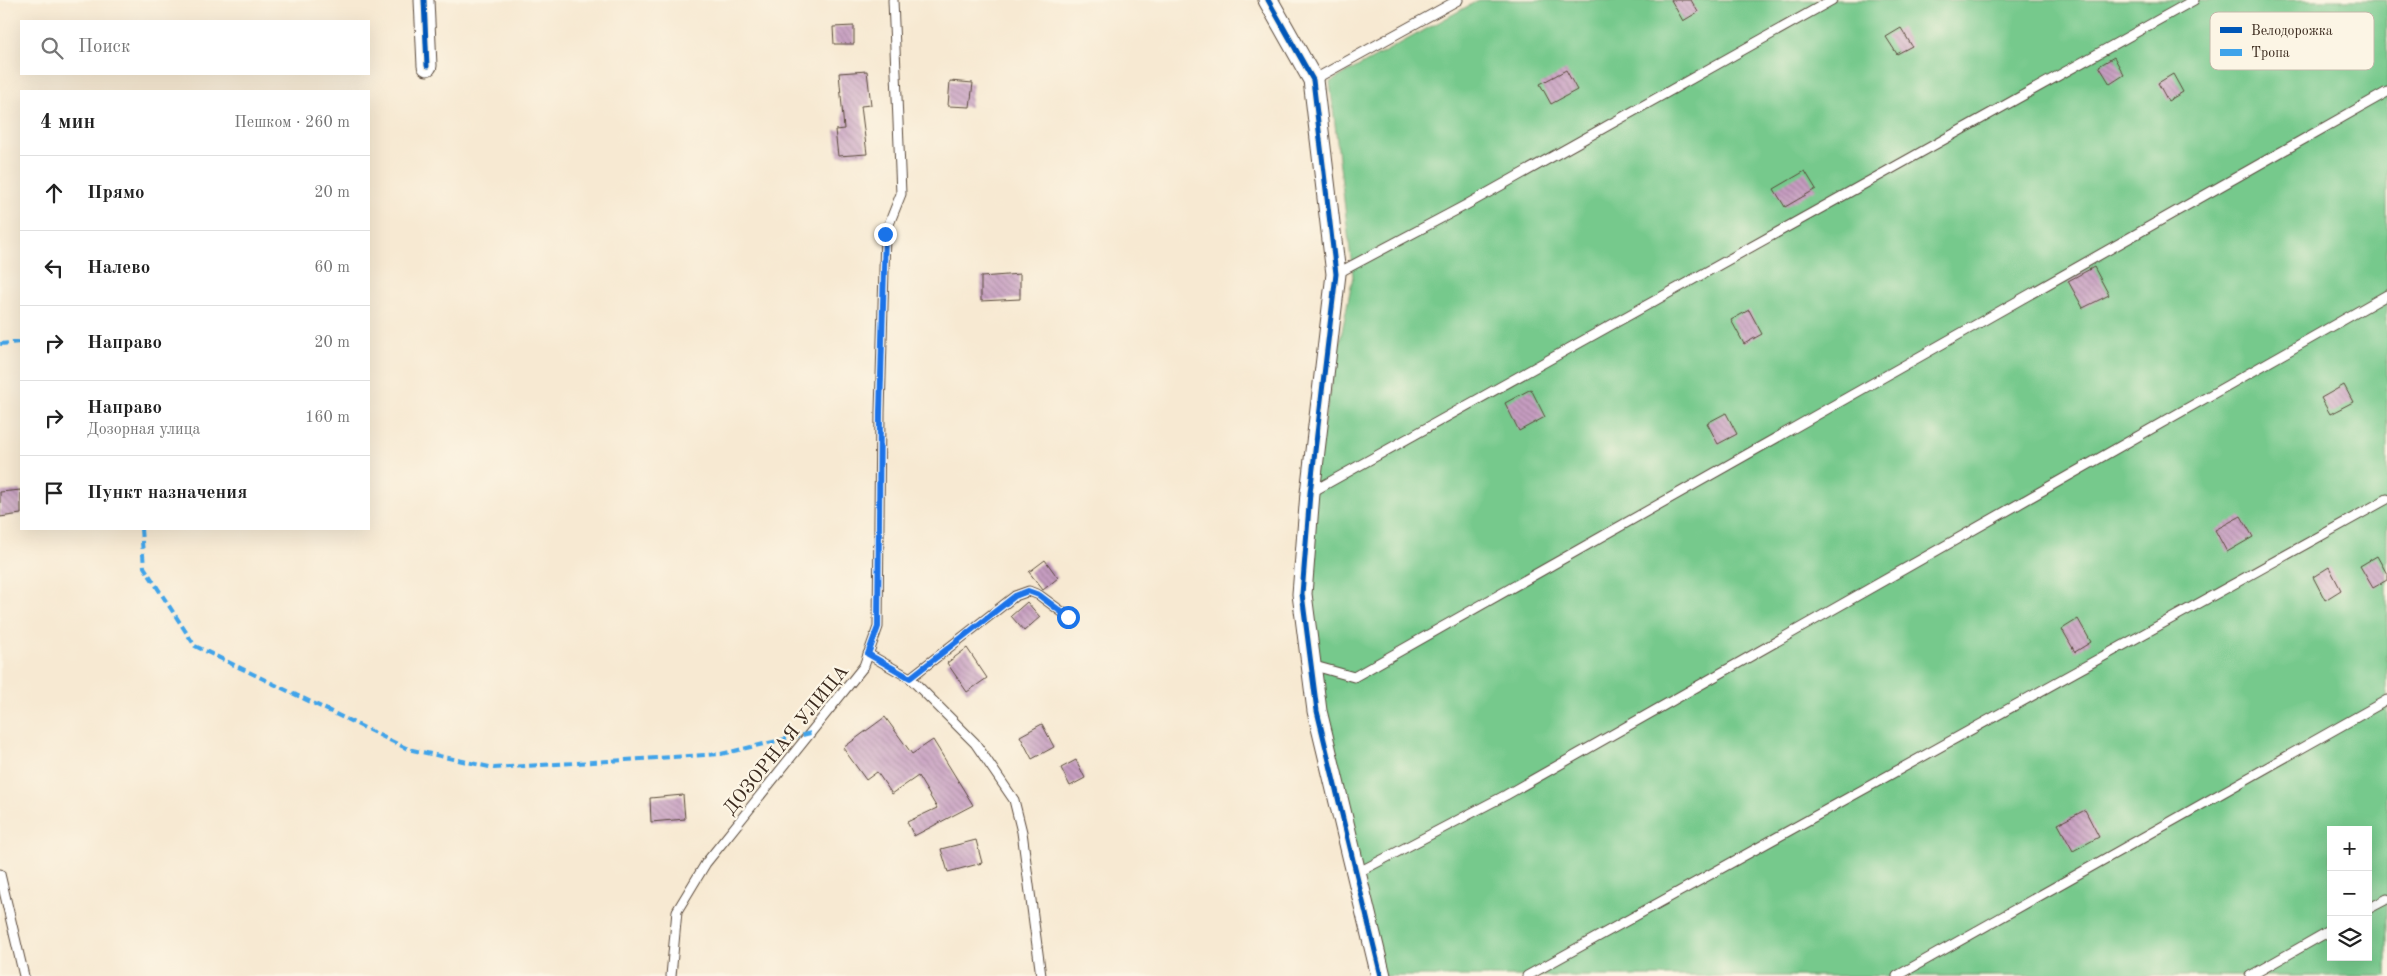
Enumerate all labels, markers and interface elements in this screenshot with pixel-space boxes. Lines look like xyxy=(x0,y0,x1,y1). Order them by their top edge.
legend xyxy=(2210,12,2374,70)
search box xyxy=(20,20,370,75)
text: Велодорожка xyxy=(2251,24,2333,38)
icon: search xyxy=(38,34,66,62)
text: Поиск xyxy=(78,38,130,57)
text: Тропа xyxy=(2251,46,2290,60)
text: 4 мин xyxy=(40,112,95,133)
text: Пешком · 260 m xyxy=(234,115,350,131)
icon: ahead xyxy=(40,179,68,207)
text: Прямо xyxy=(87,184,145,203)
text: 20 m xyxy=(314,185,350,201)
route end xyxy=(874,223,897,246)
icon: left xyxy=(40,254,68,282)
text: Налево xyxy=(87,259,150,278)
text: 60 m xyxy=(314,260,350,276)
icon: right xyxy=(40,329,68,357)
text: Направо xyxy=(87,334,162,353)
text: 20 m xyxy=(314,335,350,351)
text: Направо xyxy=(87,399,162,418)
icon: right xyxy=(40,404,68,432)
text: 160 m xyxy=(305,410,350,426)
text: Дозорная улица xyxy=(87,422,200,438)
icon: arrive xyxy=(40,479,68,507)
text: Пункт назначения xyxy=(87,484,247,503)
route start xyxy=(1057,606,1080,629)
street label: ДОЗОРНАЯ УЛИЦА xyxy=(721,662,853,819)
map controls xyxy=(2327,826,2372,961)
button: + xyxy=(2327,826,2372,871)
button: − xyxy=(2327,871,2372,916)
button: layers xyxy=(2327,916,2372,961)

